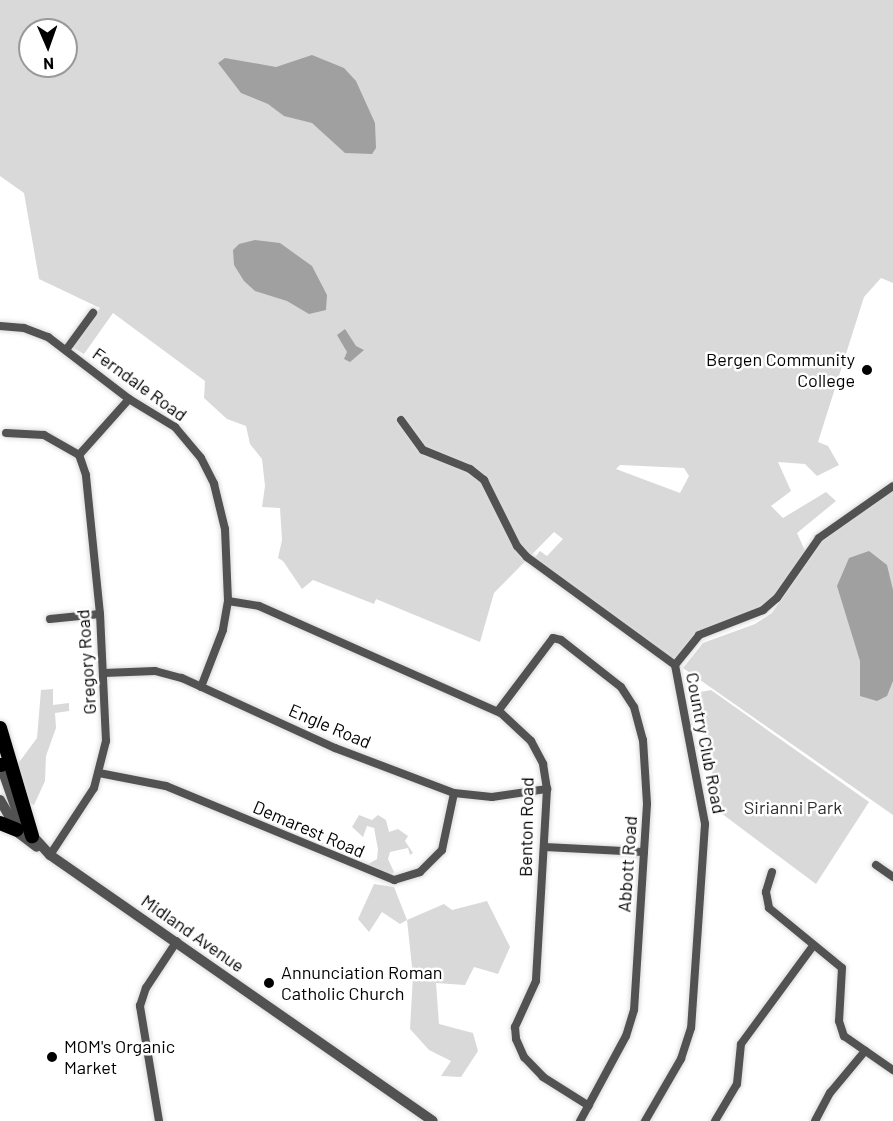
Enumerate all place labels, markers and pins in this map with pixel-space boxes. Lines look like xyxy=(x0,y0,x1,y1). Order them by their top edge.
place label: Bergen Community College xyxy=(706,349,855,392)
marker: Bergen Community College xyxy=(860,363,874,377)
place label: Annunciation Roman Catholic Church xyxy=(281,962,442,1004)
marker: Annunciation Roman Catholic Church xyxy=(262,976,276,990)
place label: MOM's Organic Market xyxy=(64,1036,175,1078)
marker: MOM's Organic Market xyxy=(45,1050,59,1064)

